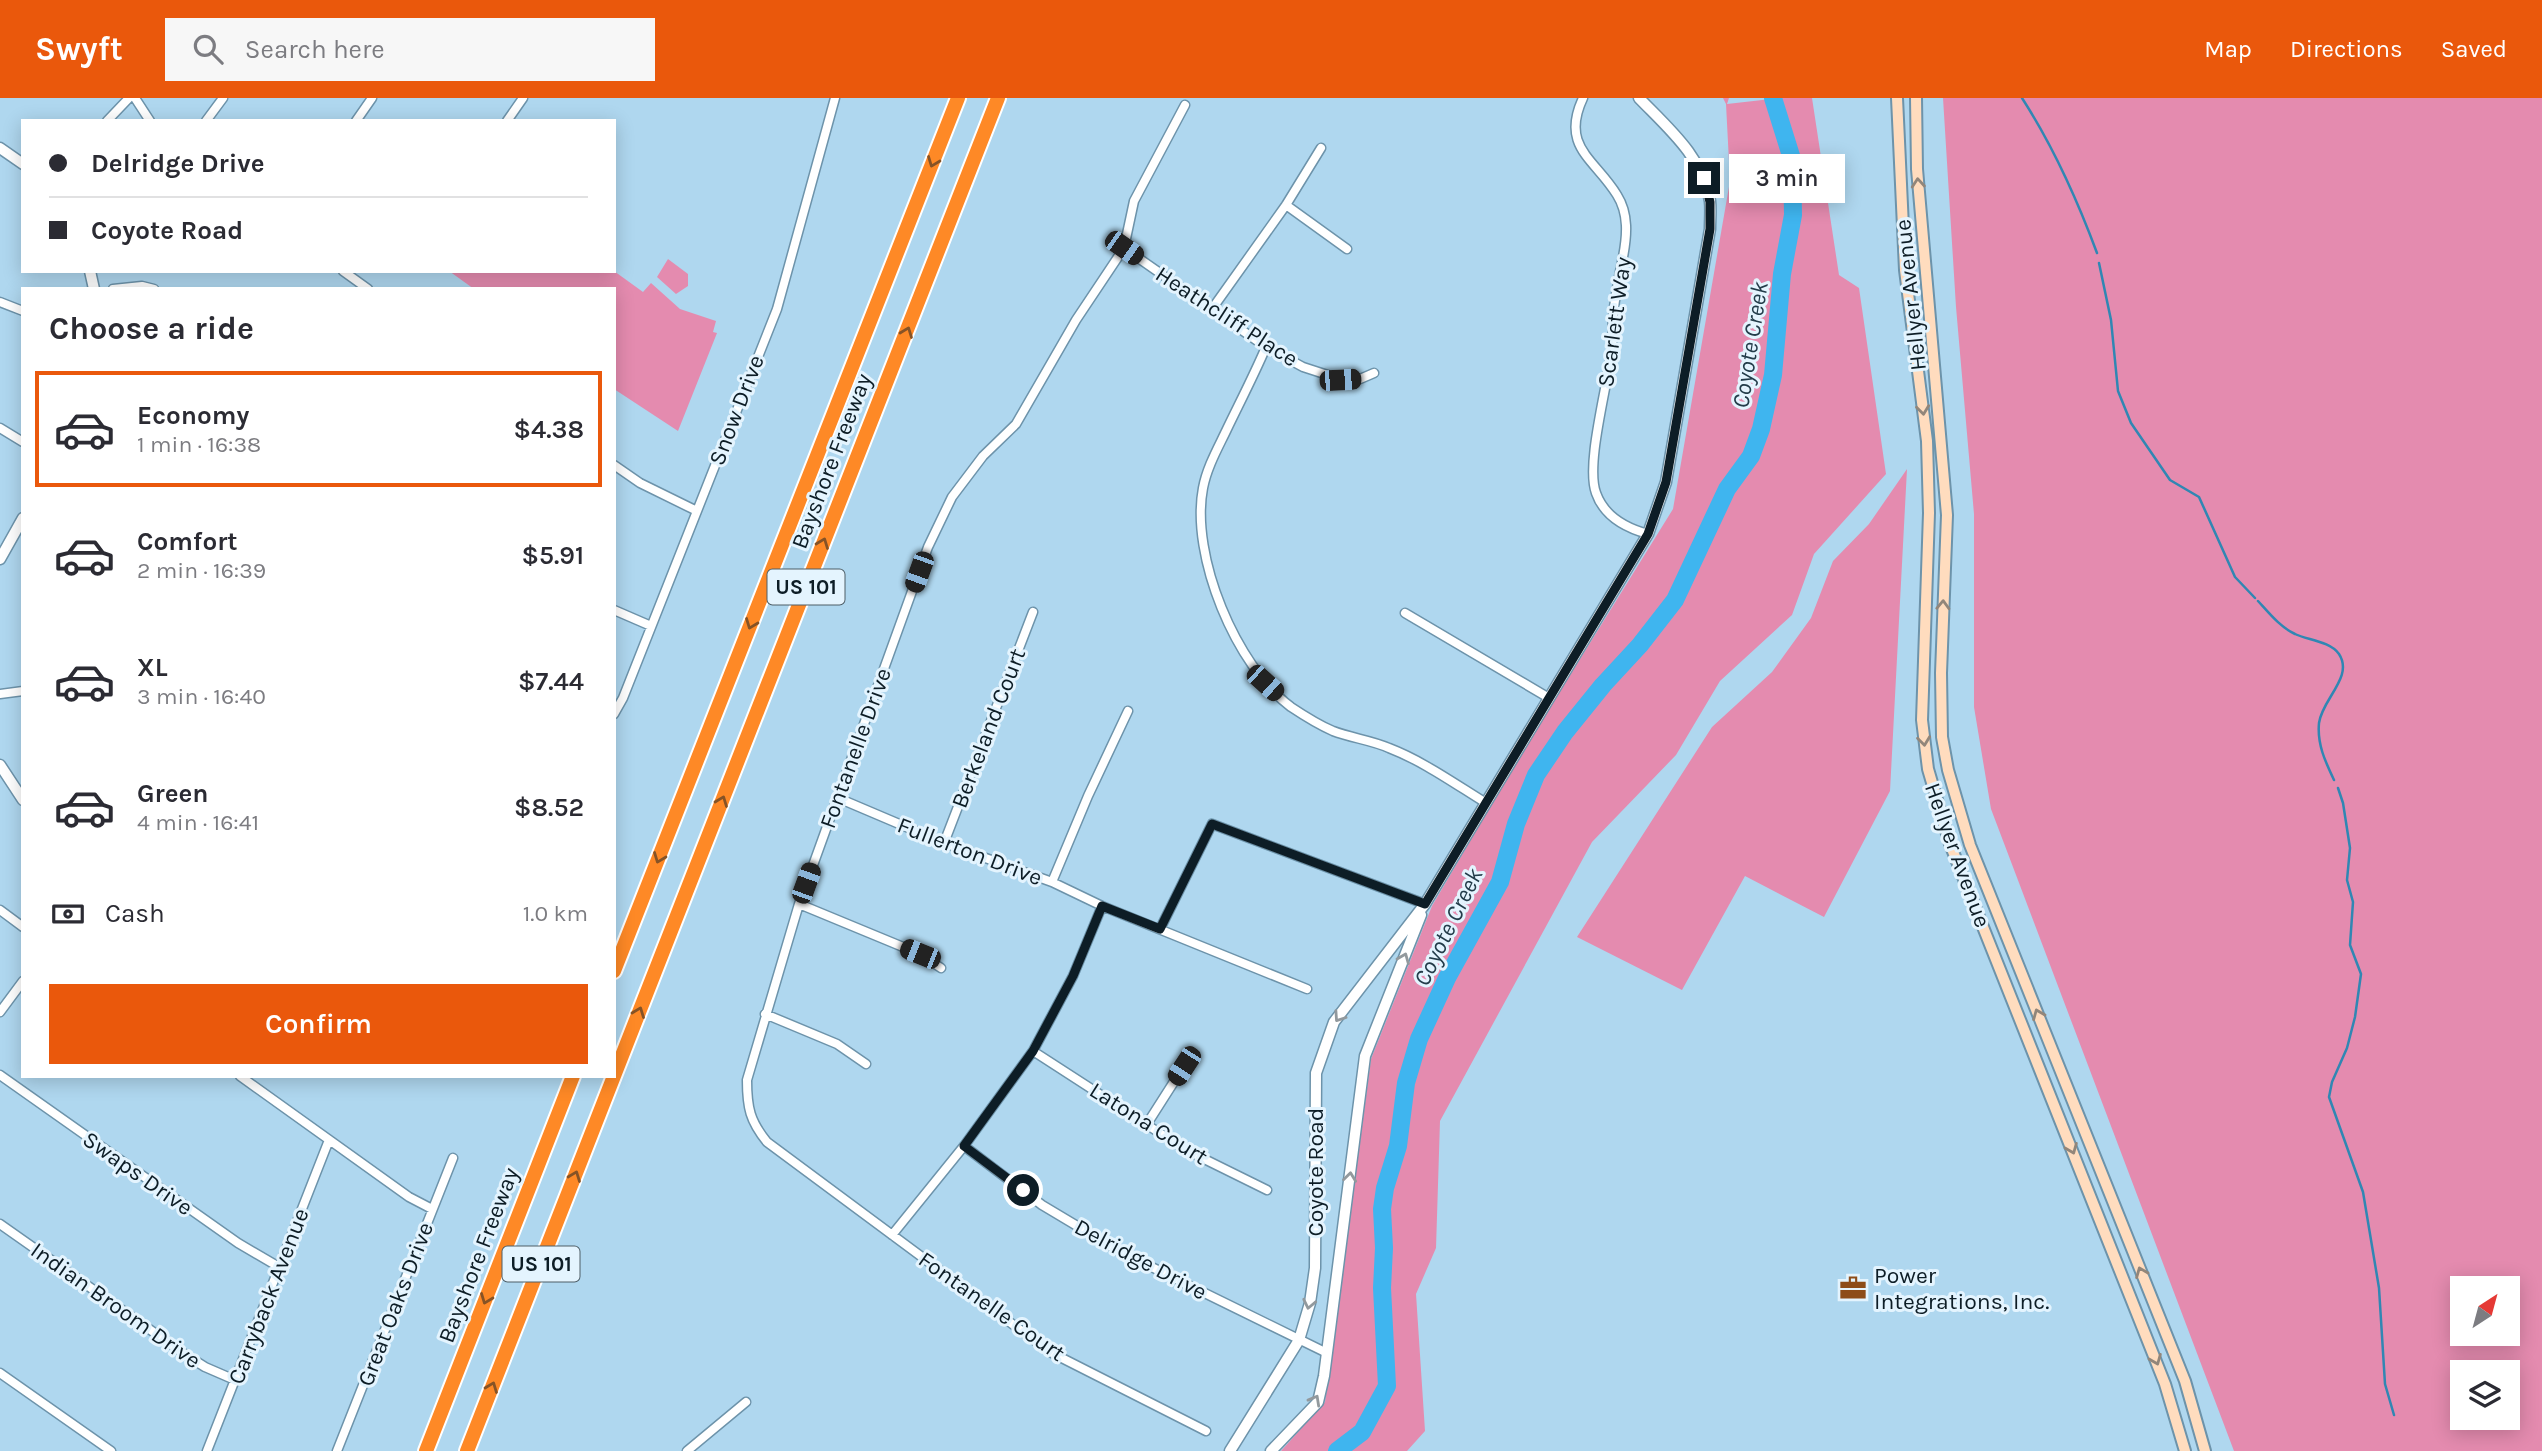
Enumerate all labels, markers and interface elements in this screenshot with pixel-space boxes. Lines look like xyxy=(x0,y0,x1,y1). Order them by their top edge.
search box xyxy=(165,18,655,81)
text: Swyft xyxy=(35,30,123,68)
icon: search xyxy=(189,30,227,68)
text: Search here xyxy=(245,34,385,65)
text: Map xyxy=(2204,35,2252,63)
text: Directions xyxy=(2290,35,2403,63)
text: Saved xyxy=(2441,35,2507,63)
text: Delridge Drive xyxy=(91,148,265,179)
callout: 3 min xyxy=(1728,154,1844,202)
one-way arrow xyxy=(928,155,942,167)
route end xyxy=(1688,162,1720,194)
text: 3 min xyxy=(1755,165,1819,192)
one-way arrow xyxy=(1911,177,1926,188)
text: Coyote Road xyxy=(91,215,243,246)
street label: Hellyer Avenue xyxy=(1889,218,1932,372)
car xyxy=(1101,227,1148,269)
street label: Scarlett Way xyxy=(1592,255,1637,389)
street label: Heathcliff Place xyxy=(1150,260,1303,372)
water label: Coyote Creek xyxy=(1726,279,1774,410)
text: Choose a ride xyxy=(49,310,254,347)
one-way arrow xyxy=(898,326,912,338)
street label: Snow Drive xyxy=(703,351,770,469)
car xyxy=(1319,368,1362,392)
street label: Bayshore Freeway xyxy=(786,369,877,553)
icon: car xyxy=(53,398,116,461)
text: Economy xyxy=(137,400,249,431)
one-way arrow xyxy=(1915,404,1930,416)
text: $4.38 xyxy=(513,414,584,445)
text: 1 min · 16:38 xyxy=(137,431,261,458)
icon: car xyxy=(53,524,116,587)
text: Comfort xyxy=(137,526,238,557)
one-way arrow xyxy=(815,538,829,550)
text: $5.91 xyxy=(521,540,584,571)
car xyxy=(902,549,937,595)
text: 2 min · 16:39 xyxy=(137,557,266,584)
road number: US 101 xyxy=(768,570,844,604)
one-way arrow xyxy=(1936,599,1951,610)
one-way arrow xyxy=(746,617,760,629)
street label: Berkeland Court xyxy=(946,644,1031,812)
icon: car xyxy=(53,650,116,713)
text: XL xyxy=(137,652,168,683)
car xyxy=(1243,661,1288,705)
street label: Fontanelle Drive xyxy=(814,664,897,832)
text: $7.44 xyxy=(518,666,584,697)
text: 3 min · 16:40 xyxy=(137,683,266,710)
one-way arrow xyxy=(1917,735,1932,747)
icon: car xyxy=(53,776,116,839)
text: Green xyxy=(137,778,209,809)
street label: Hellyer Avenue xyxy=(1919,779,1996,931)
text: $8.52 xyxy=(514,792,584,823)
one-way arrow xyxy=(714,795,728,807)
text: 4 min · 16:41 xyxy=(137,809,259,836)
street label: Fullerton Drive xyxy=(894,811,1046,891)
one-way arrow xyxy=(653,852,667,864)
car xyxy=(789,860,824,906)
water label: Coyote Creek xyxy=(1407,863,1489,990)
icon: cash xyxy=(49,895,87,933)
text: Cash xyxy=(105,898,165,929)
text: 1.0 km xyxy=(523,900,588,927)
car xyxy=(897,936,944,972)
one-way arrow xyxy=(1395,952,1409,964)
button: Confirm xyxy=(49,984,588,1064)
one-way arrow xyxy=(631,1007,645,1019)
one-way arrow xyxy=(1335,1009,1347,1022)
one-way arrow xyxy=(2033,1009,2047,1021)
car xyxy=(1164,1043,1205,1089)
street label: Latona Court xyxy=(1085,1076,1213,1171)
street label: Coyote Road xyxy=(1302,1108,1329,1236)
street label: Swaps Drive xyxy=(78,1126,198,1221)
one-way arrow xyxy=(2063,1143,2077,1155)
street label: Bayshore Freeway xyxy=(433,1163,524,1347)
one-way arrow xyxy=(567,1170,581,1182)
one-way arrow xyxy=(1342,1171,1357,1183)
route start xyxy=(1007,1174,1039,1206)
street label: Carryback Avenue xyxy=(222,1204,314,1388)
street label: Delridge Drive xyxy=(1070,1213,1212,1306)
street label: Great Oaks Drive xyxy=(352,1218,439,1390)
street label: Indian Broom Drive xyxy=(26,1237,206,1374)
road number: US 101 xyxy=(503,1246,580,1282)
street label: Fontanelle Court xyxy=(913,1246,1070,1367)
place label: Power Integrations, Inc. xyxy=(1874,1262,2049,1315)
one-way arrow xyxy=(2135,1266,2149,1278)
office icon: Power Integrations, Inc. xyxy=(1838,1273,1868,1303)
north arrow xyxy=(2450,1276,2520,1346)
map controls xyxy=(2450,1276,2520,1430)
one-way arrow xyxy=(480,1293,494,1305)
one-way arrow xyxy=(1303,1298,1318,1310)
one-way arrow xyxy=(2147,1354,2161,1366)
button: layers xyxy=(2450,1360,2520,1430)
one-way arrow xyxy=(483,1382,497,1394)
one-way arrow xyxy=(1307,1395,1320,1408)

